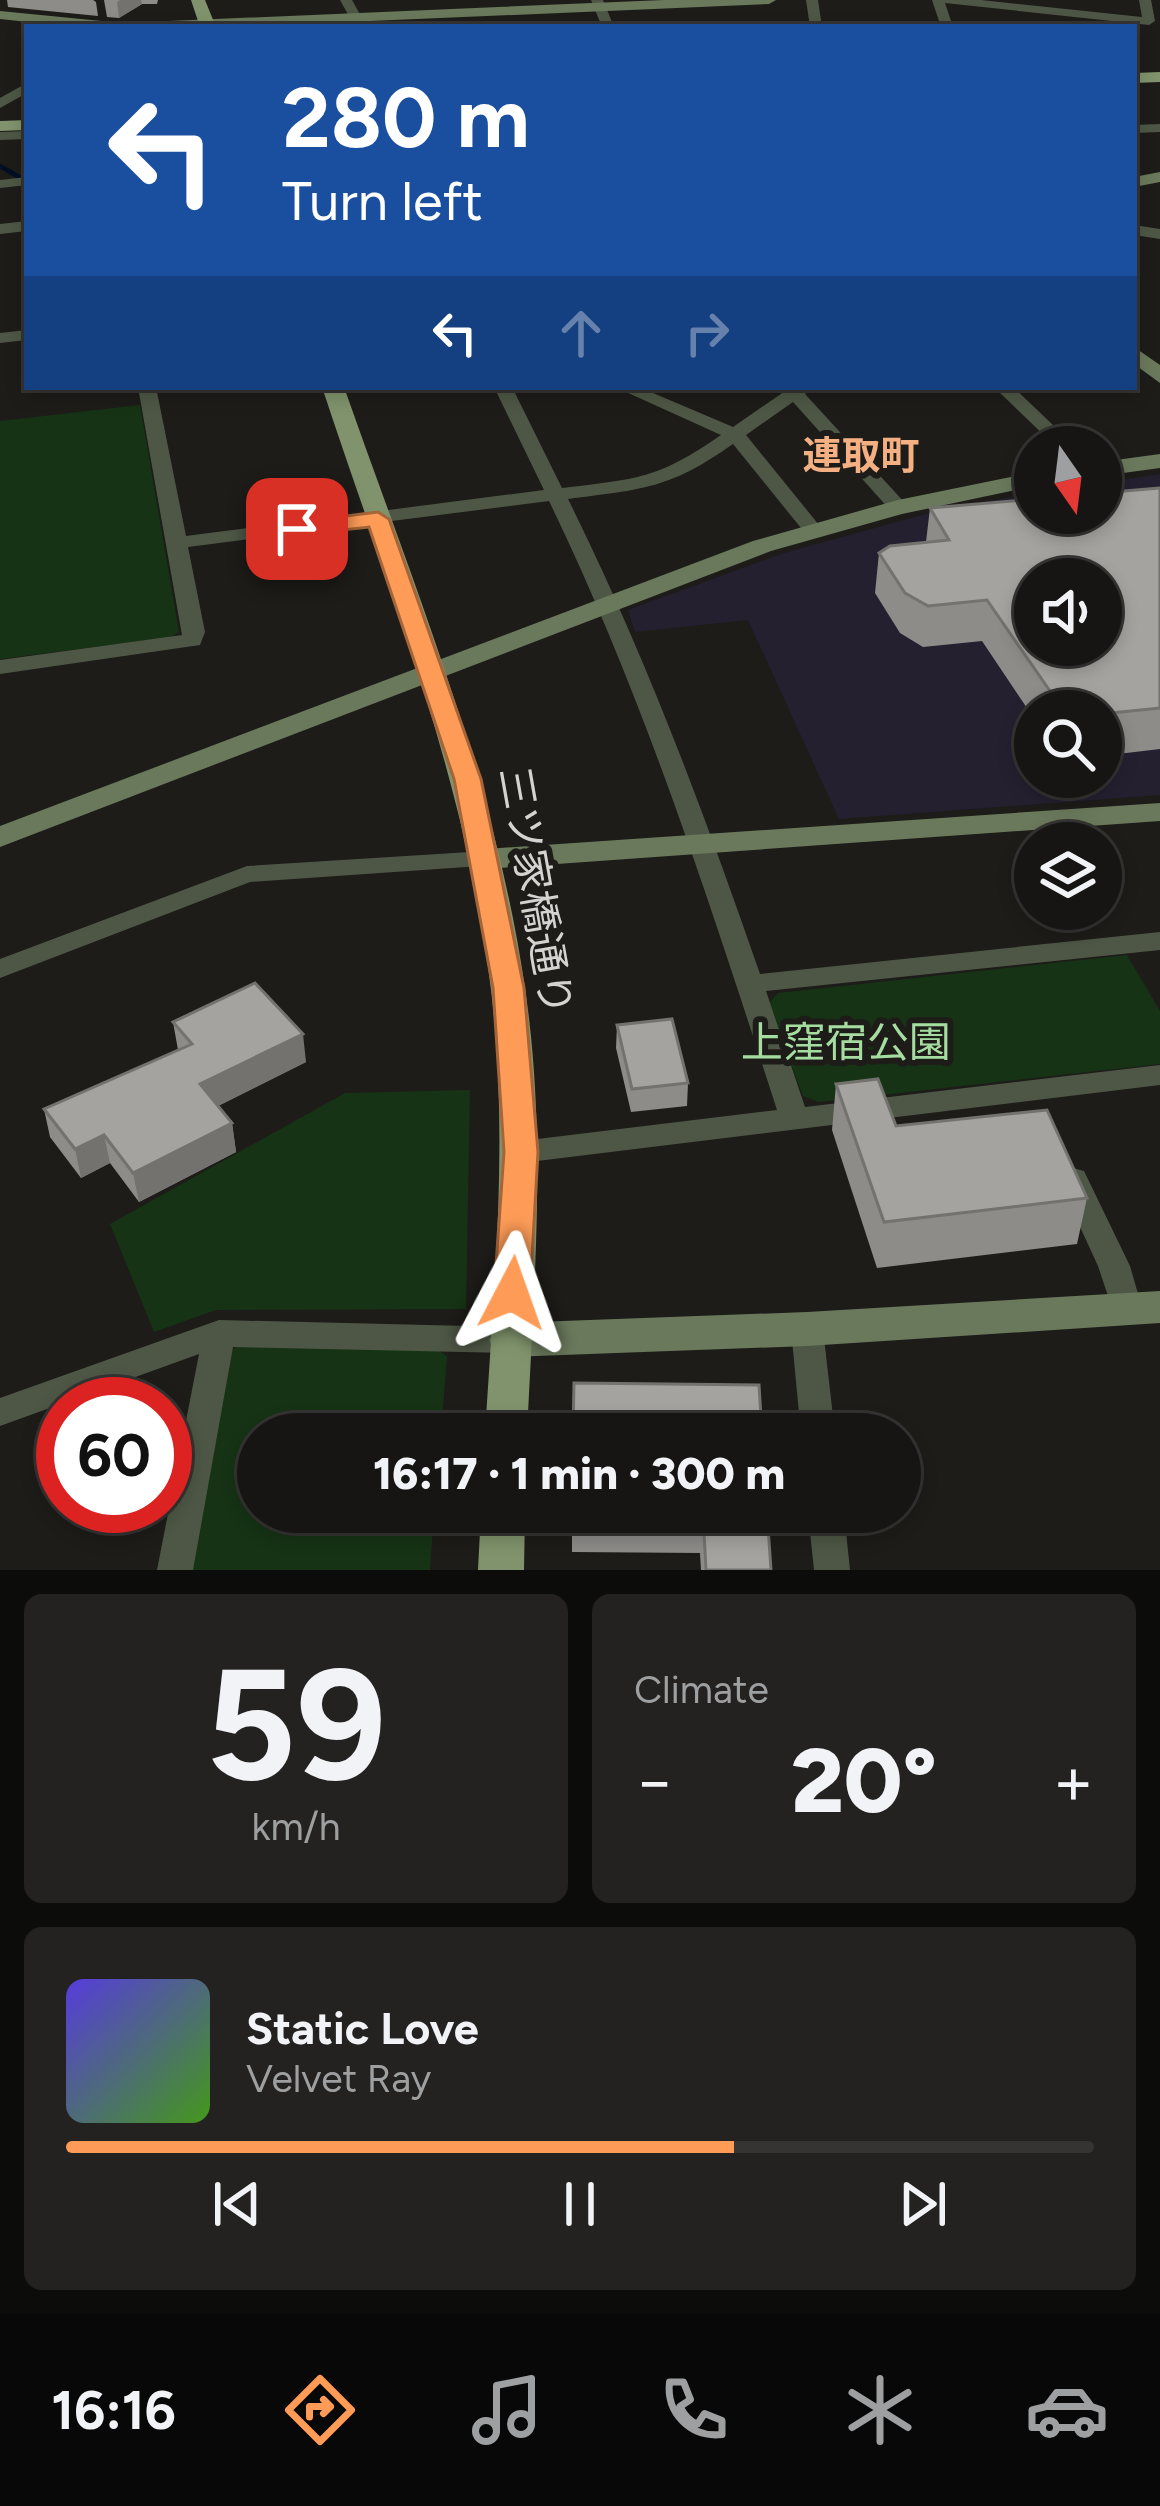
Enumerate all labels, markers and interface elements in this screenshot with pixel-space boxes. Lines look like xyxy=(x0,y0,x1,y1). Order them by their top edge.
text: 280 m xyxy=(282,67,530,168)
icon: left xyxy=(84,72,240,228)
text: Turn left xyxy=(282,169,483,234)
icon: left xyxy=(422,300,488,366)
icon: ahead xyxy=(548,300,614,366)
icon: right xyxy=(674,300,740,366)
north arrow xyxy=(1014,426,1122,534)
map controls xyxy=(1014,426,1122,930)
district label: 連取町 xyxy=(802,432,920,479)
pin xyxy=(246,478,348,580)
icon: arrive xyxy=(264,496,330,562)
button: sound xyxy=(1014,558,1122,666)
button: search xyxy=(1014,690,1122,798)
street label: 三ツ家橋通り xyxy=(489,762,583,1020)
button: layers xyxy=(1014,822,1122,930)
park label: 上窪宿公園 xyxy=(741,1017,951,1068)
position arrow xyxy=(449,1230,575,1356)
speed limit sign: 60 xyxy=(36,1377,192,1533)
text: 16:17 · 1 min · 300 m xyxy=(373,1446,785,1500)
text: 59 xyxy=(205,1631,387,1818)
text: Climate xyxy=(634,1666,769,1713)
text: 20° xyxy=(791,1726,937,1835)
text: − xyxy=(634,1741,675,1821)
text: + xyxy=(1053,1741,1094,1821)
text: km/h xyxy=(251,1803,341,1850)
text: Static Love xyxy=(246,2001,479,2055)
text: Velvet Ray xyxy=(246,2055,431,2102)
icon: previous xyxy=(204,2171,270,2237)
icon: pause xyxy=(547,2171,613,2237)
icon: next xyxy=(890,2171,956,2237)
icon: directions xyxy=(278,2368,362,2452)
icon: music xyxy=(465,2368,549,2452)
icon: phone xyxy=(652,2368,736,2452)
icon: climate xyxy=(838,2368,922,2452)
icon: car xyxy=(1025,2368,1109,2452)
text: 16:16 xyxy=(51,2378,176,2443)

